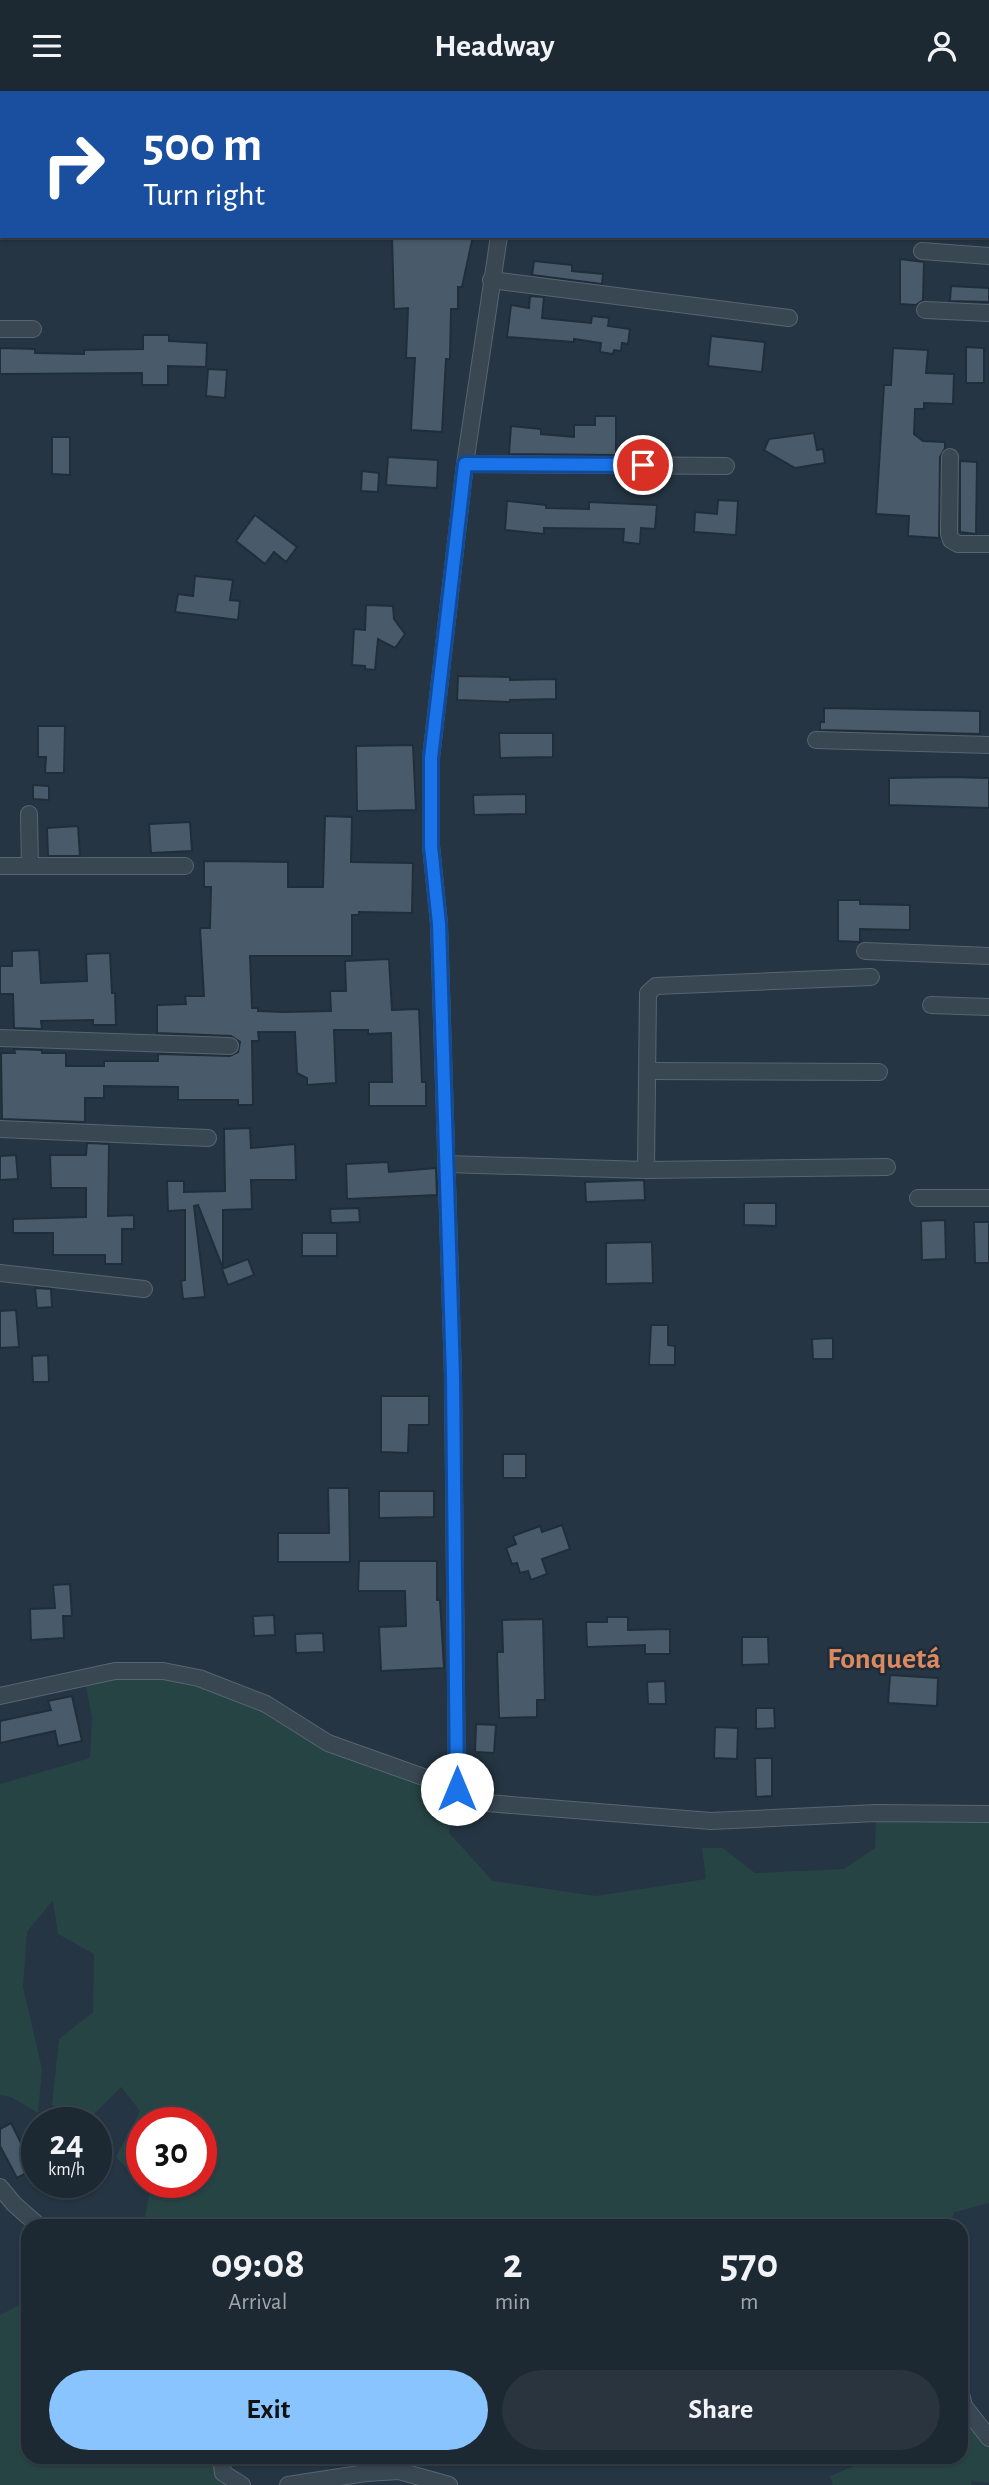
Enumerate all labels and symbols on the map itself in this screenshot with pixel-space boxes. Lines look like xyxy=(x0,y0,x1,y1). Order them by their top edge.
pin xyxy=(613,435,673,495)
district label: Fonquetá xyxy=(827,1644,941,1674)
position arrow xyxy=(420,1752,494,1826)
speed limit sign: 30 xyxy=(126,2107,217,2198)

